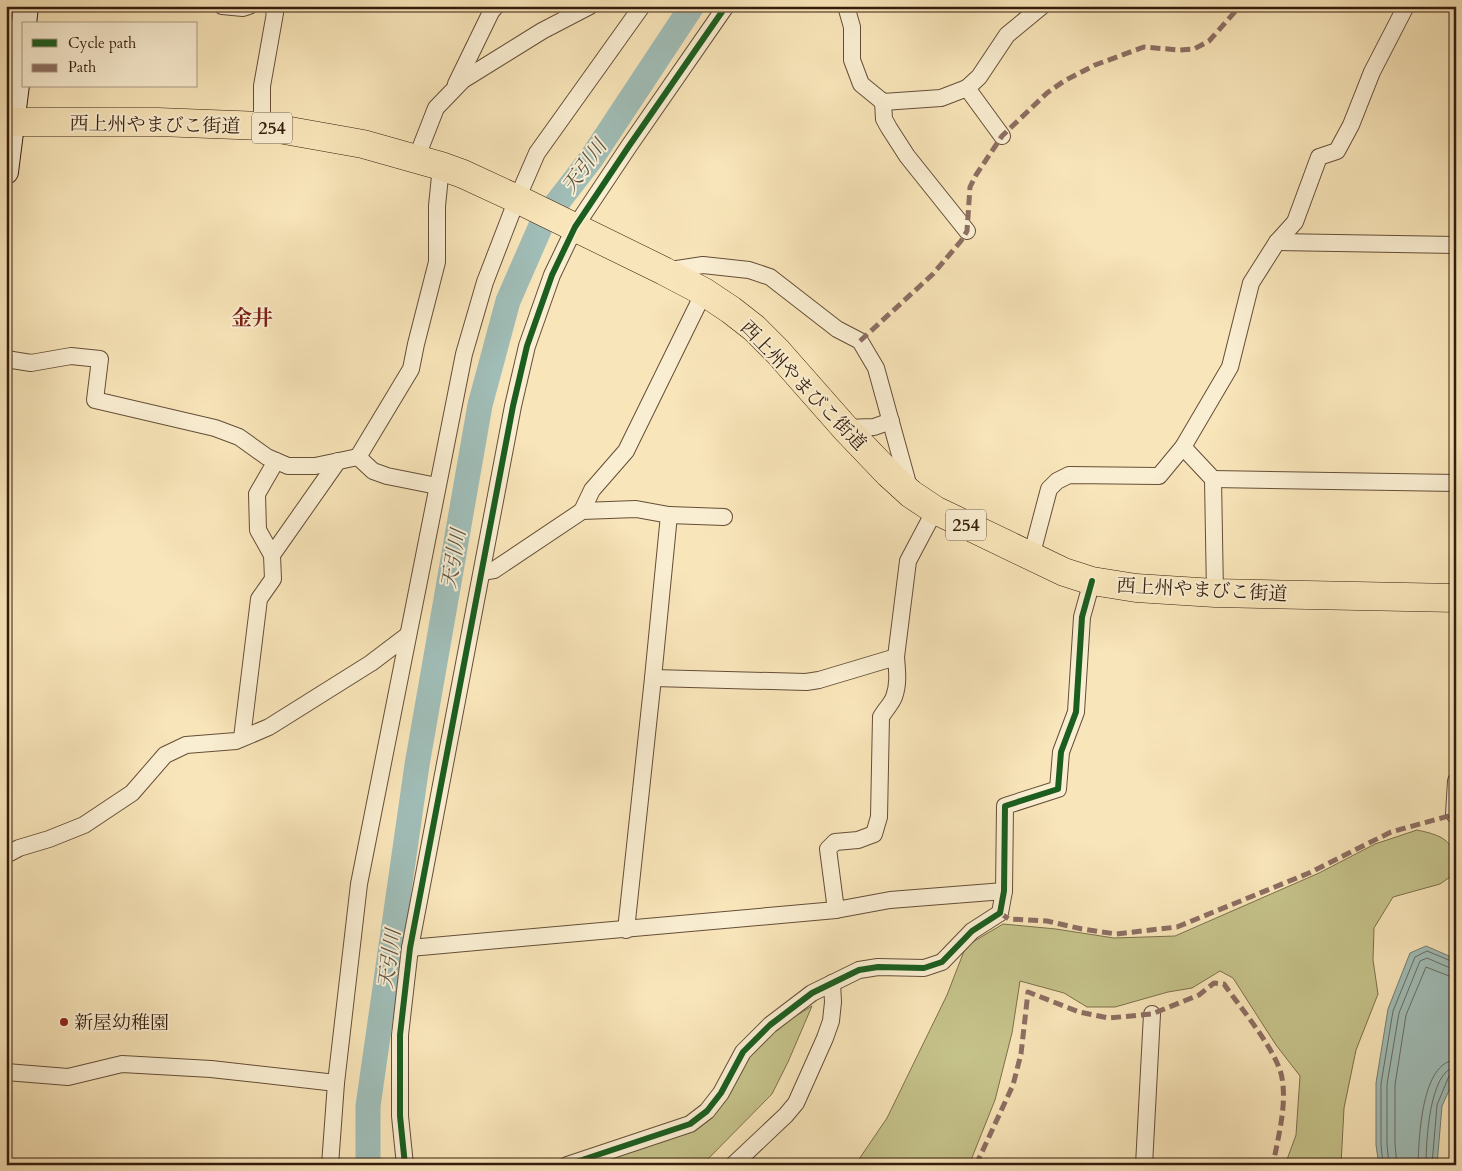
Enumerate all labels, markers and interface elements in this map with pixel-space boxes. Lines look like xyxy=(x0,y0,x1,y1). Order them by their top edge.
legend xyxy=(22,22,198,88)
text: Cycle path xyxy=(68,33,137,53)
text: Path xyxy=(68,57,97,77)
street label: 西上州やまびこ街道 xyxy=(69,111,241,139)
road number: 254 xyxy=(252,112,292,144)
water label: 天引川 xyxy=(556,132,614,198)
district label: 金井 xyxy=(231,304,273,333)
street label: 西上州やまびこ街道 xyxy=(735,315,872,456)
road number: 254 xyxy=(946,510,986,540)
water label: 天引川 xyxy=(435,525,472,591)
street label: 西上州やまびこ街道 xyxy=(1116,573,1288,607)
water label: 天引川 xyxy=(372,926,407,991)
place label: 新屋幼稚園 xyxy=(74,1010,169,1036)
marker: 新屋幼稚園 xyxy=(58,1016,70,1028)

